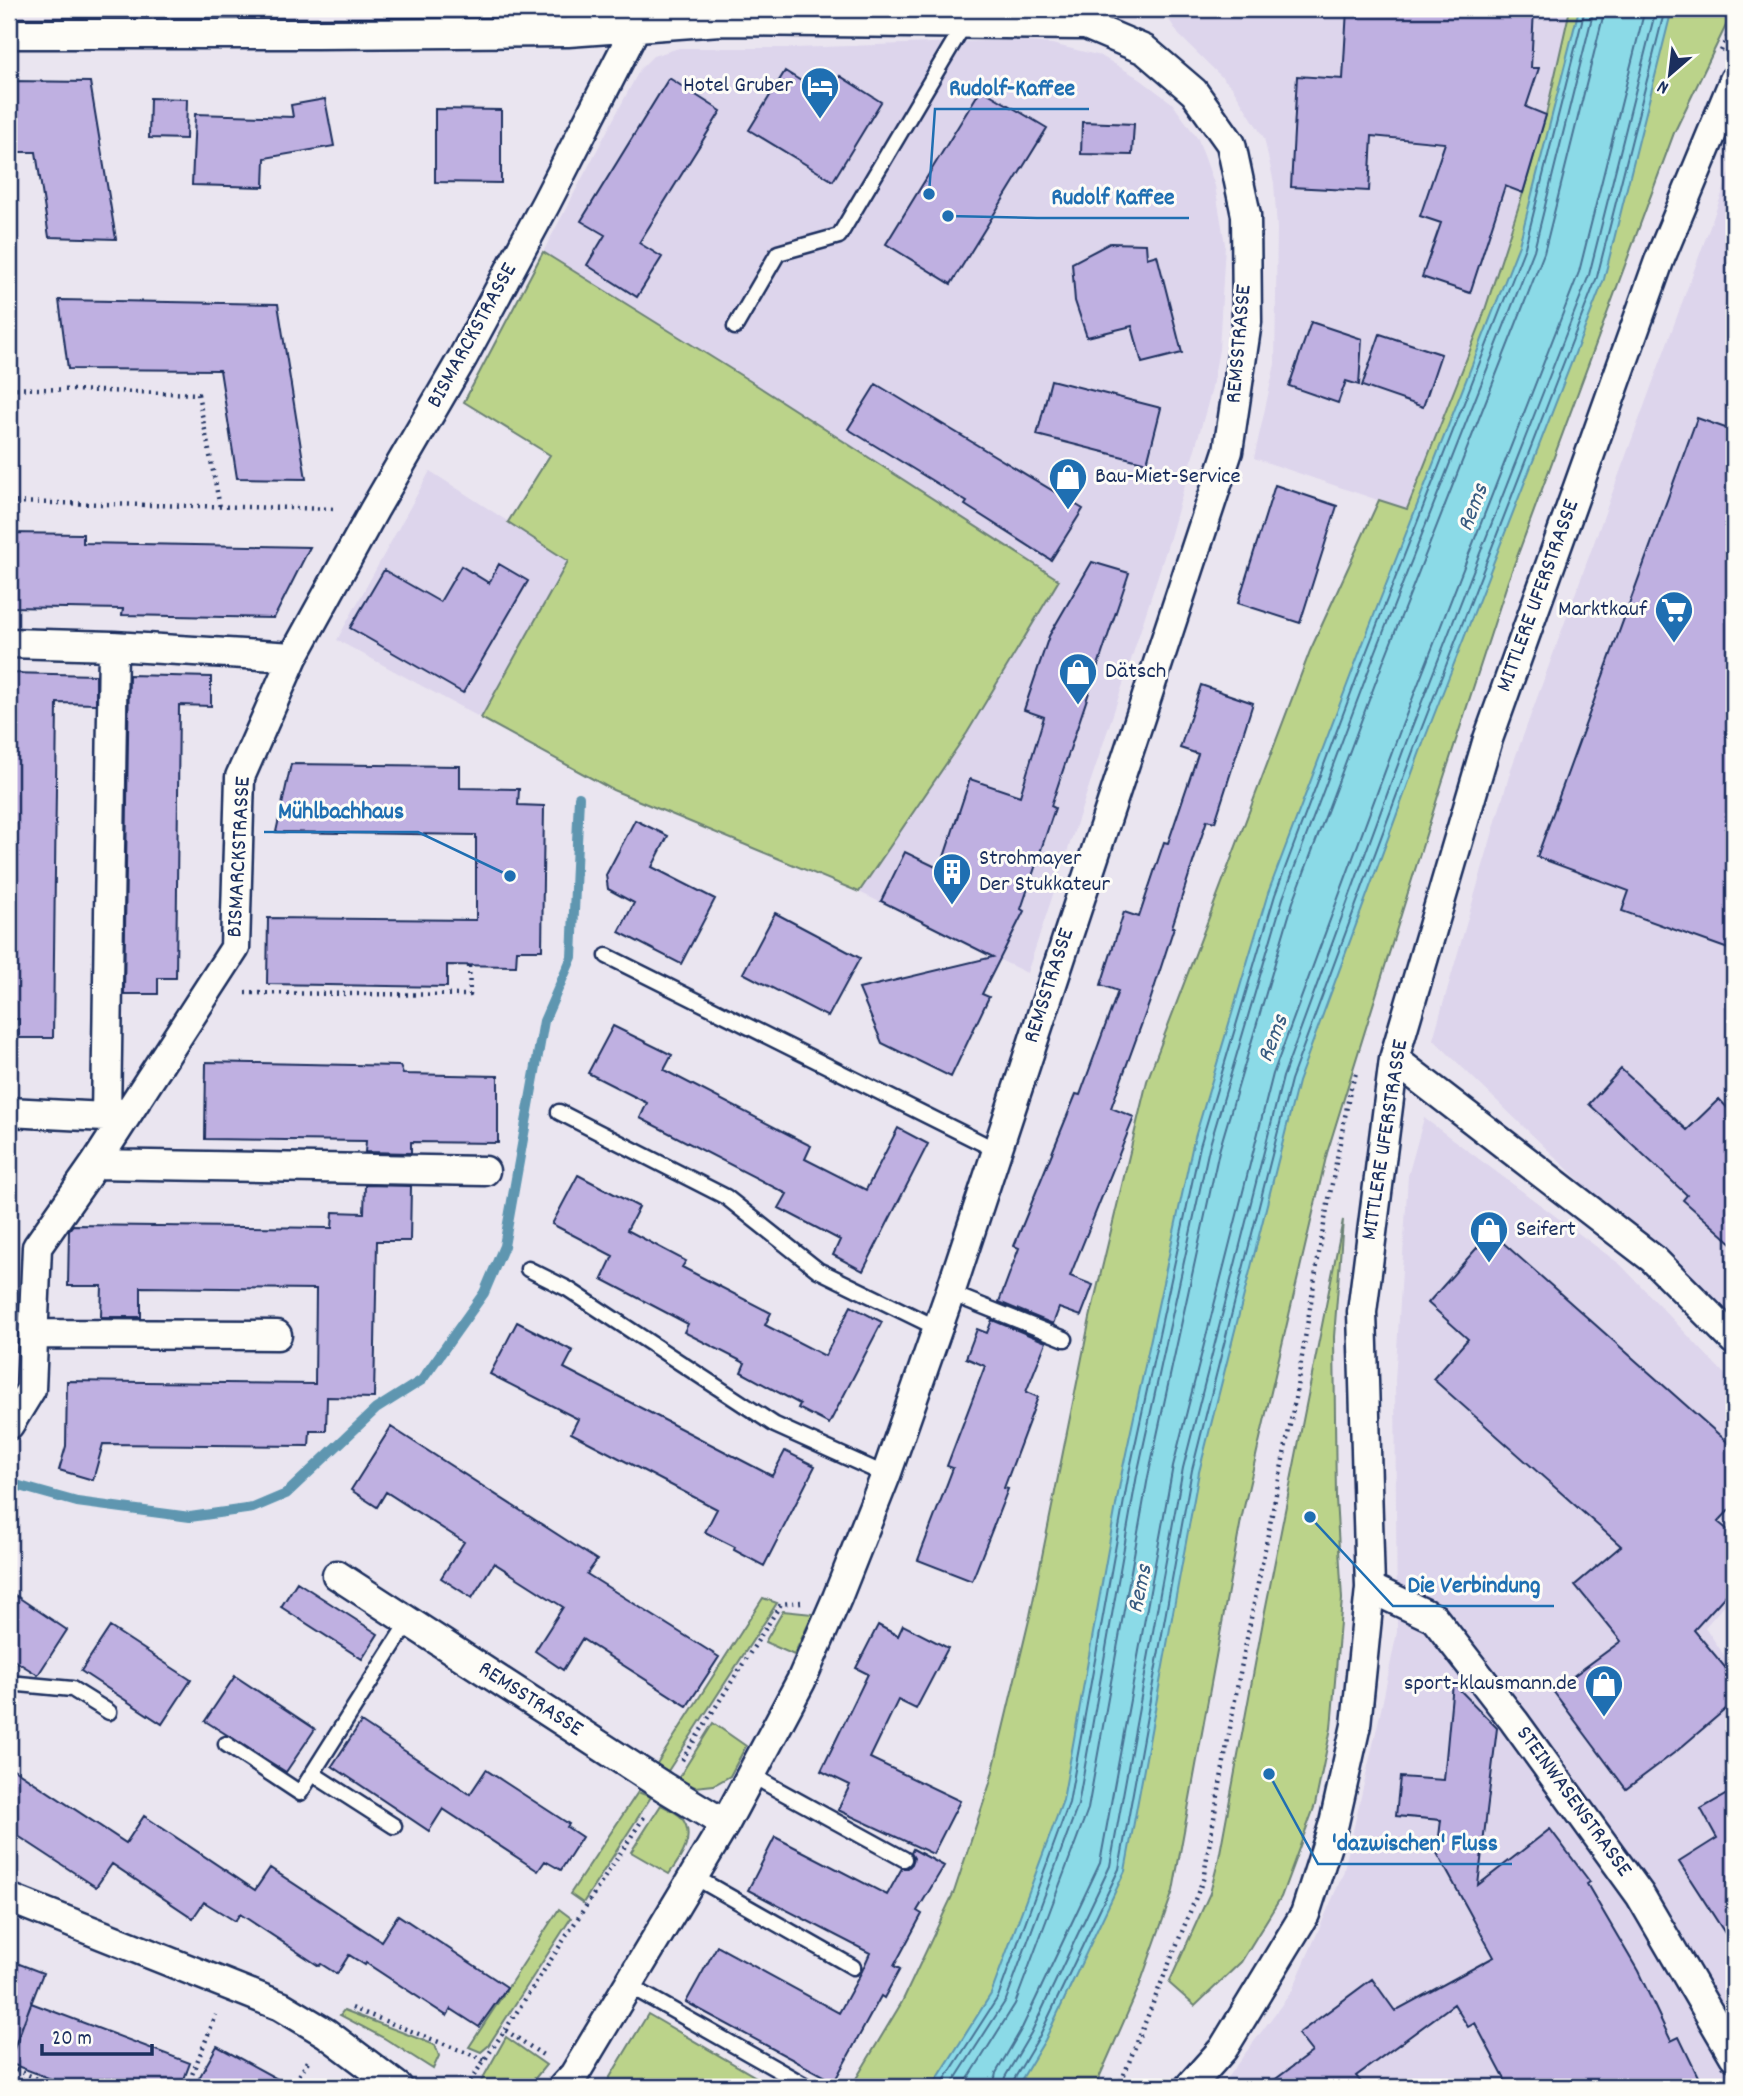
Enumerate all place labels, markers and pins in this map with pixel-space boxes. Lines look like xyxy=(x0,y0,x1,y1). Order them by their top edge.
callout: Rudolf-Kaffee xyxy=(935,64,1089,109)
hotel icon: Hotel Gruber xyxy=(799,65,841,120)
place label: Hotel Gruber xyxy=(683,70,793,103)
callout: Rudolf Kaffee xyxy=(1037,173,1189,218)
shop icon: Bau-Miet-Service xyxy=(1047,456,1089,511)
place label: Bau-Miet-Service xyxy=(1095,461,1241,494)
supermarket icon: Marktkauf xyxy=(1653,589,1695,644)
place label: Marktkauf xyxy=(1558,594,1648,627)
shop icon: Dätsch xyxy=(1057,651,1099,706)
place label: Dätsch xyxy=(1105,656,1166,689)
callout: Mühlbachhaus xyxy=(264,787,418,832)
place label: Strohmayer Der Stukkateur xyxy=(979,843,1110,902)
building icon: Strohmayer Der Stukkateur xyxy=(931,851,973,906)
shop icon: Seifert xyxy=(1468,1209,1510,1264)
place label: Seifert xyxy=(1516,1214,1576,1247)
callout: Die Verbindung xyxy=(1393,1561,1554,1606)
shop icon: sport-klausmann.de xyxy=(1583,1663,1625,1718)
place label: sport-klausmann.de xyxy=(1404,1668,1577,1701)
callout: 'dazwischen' Fluss xyxy=(1318,1819,1512,1864)

